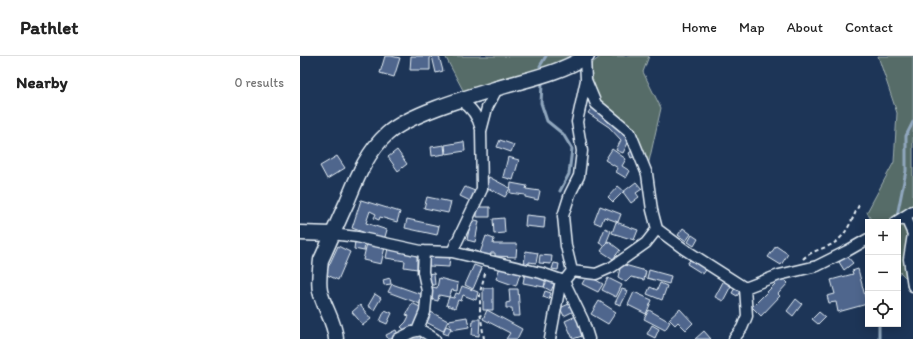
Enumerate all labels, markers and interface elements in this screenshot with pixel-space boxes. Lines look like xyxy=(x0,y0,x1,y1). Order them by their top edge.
text: Pathlet xyxy=(20,16,78,39)
text: Home xyxy=(682,19,717,36)
text: Map xyxy=(739,19,765,36)
text: About xyxy=(787,19,823,36)
text: Contact xyxy=(845,19,893,36)
text: Nearby xyxy=(16,72,68,92)
text: 0 results xyxy=(234,75,284,90)
map controls xyxy=(865,219,901,327)
button: + xyxy=(865,219,901,255)
button: − xyxy=(865,255,901,291)
button: locate xyxy=(865,291,901,327)

